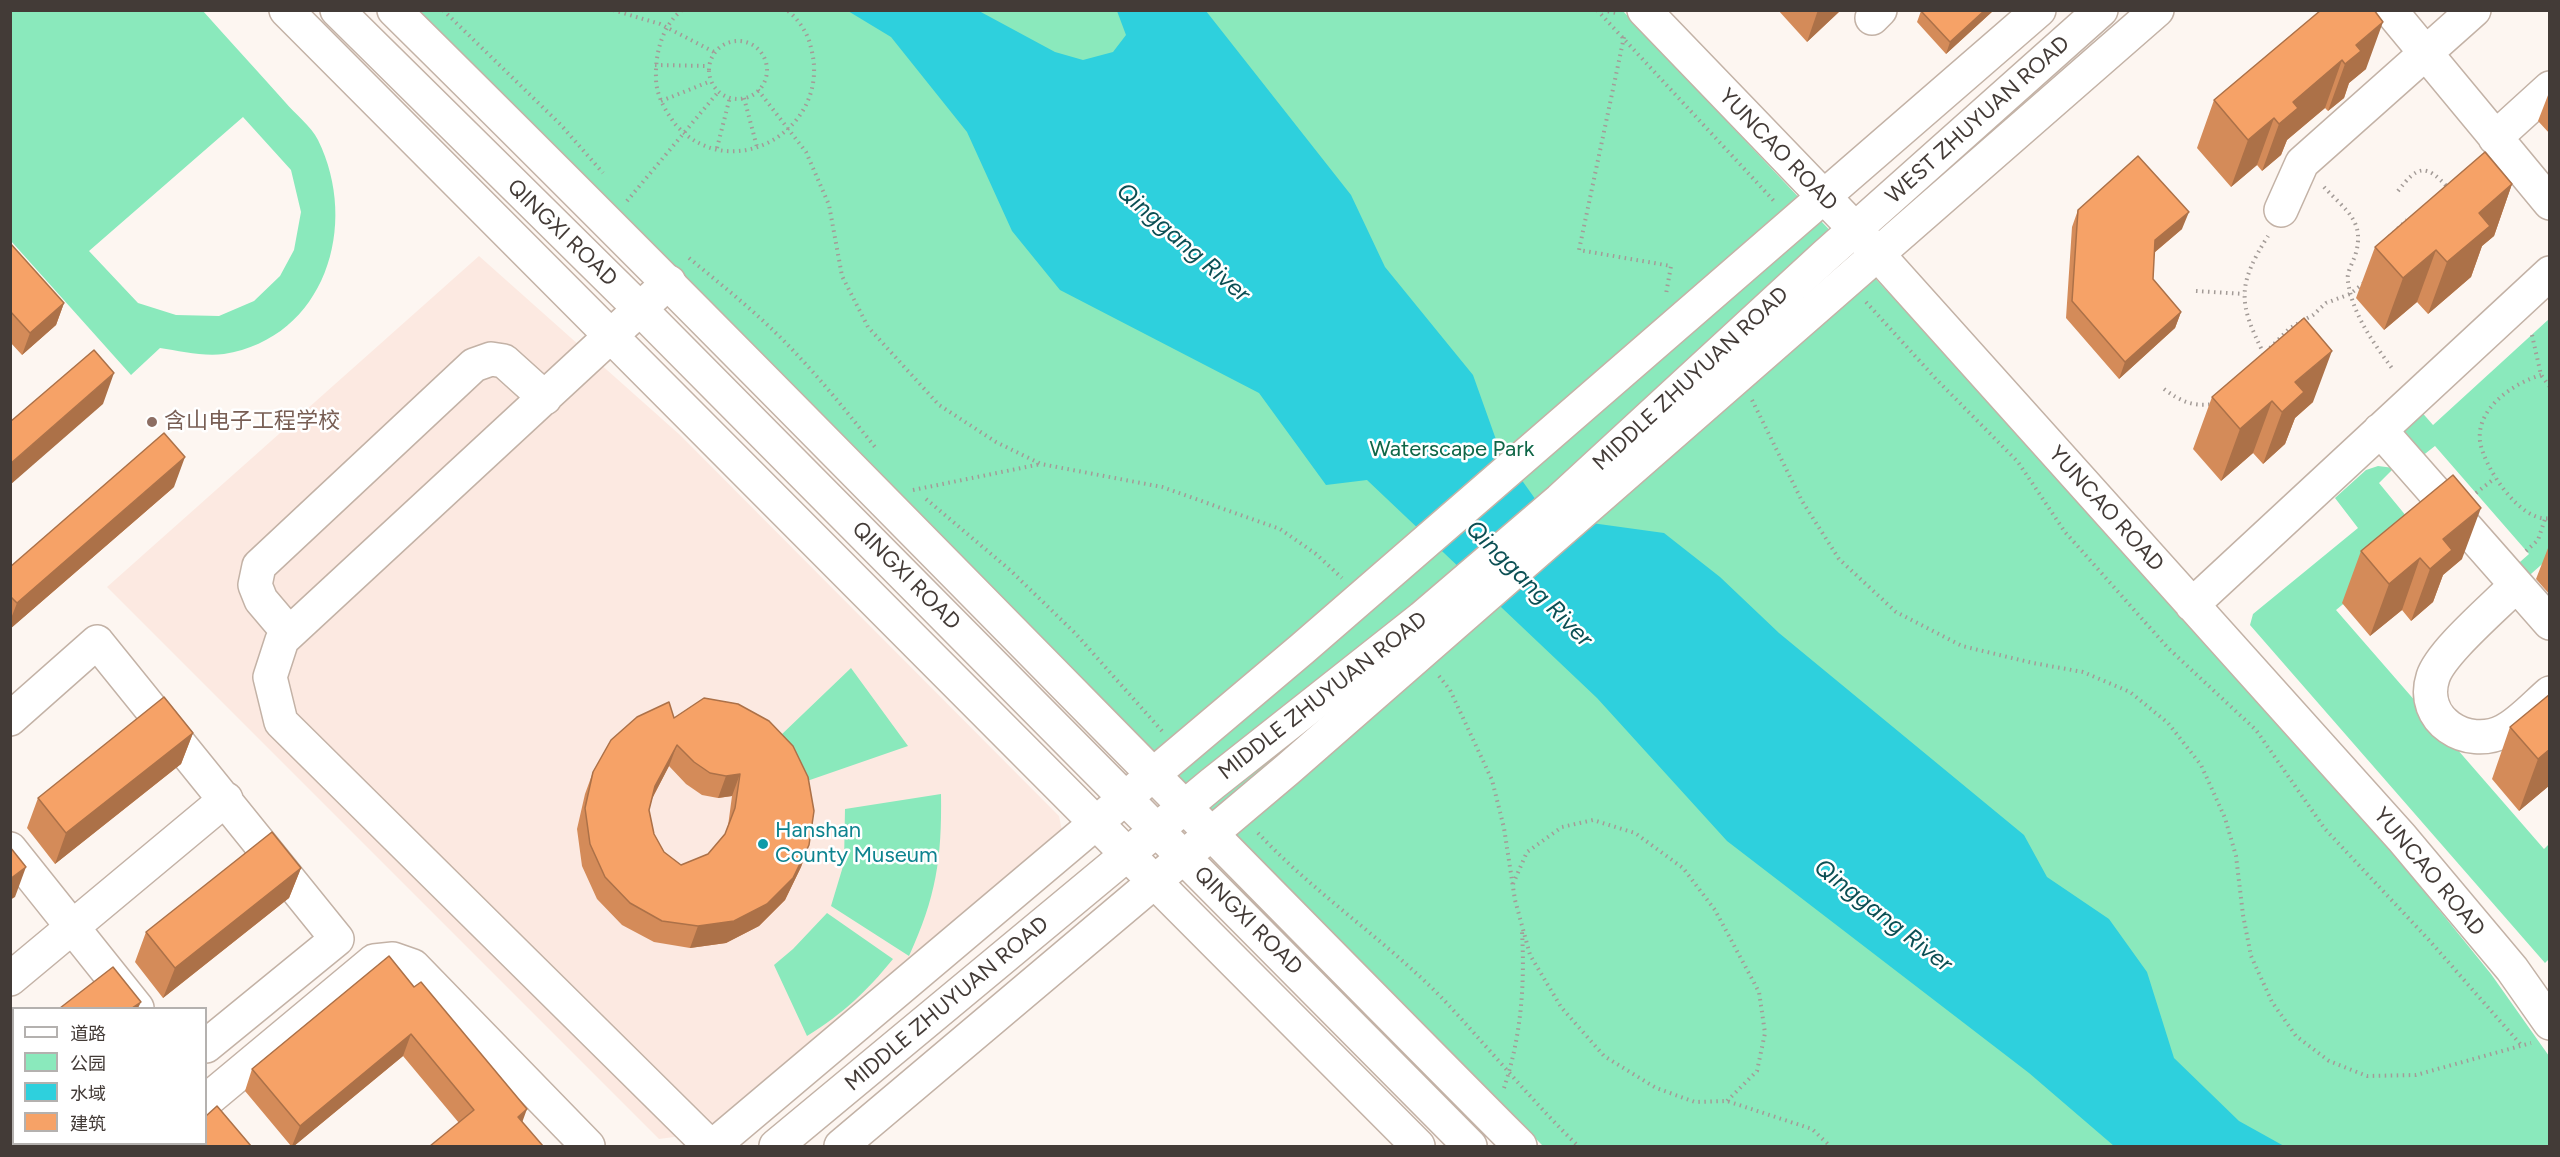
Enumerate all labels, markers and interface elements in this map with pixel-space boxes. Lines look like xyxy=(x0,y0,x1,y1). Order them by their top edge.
street label: WEST ZHUYUAN ROAD xyxy=(1881,30,2075,210)
street label: YUNCAO ROAD xyxy=(1713,83,1843,217)
street label: QINGXI ROAD xyxy=(502,174,622,292)
water label: Qinggang River xyxy=(1110,177,1256,309)
street label: MIDDLE ZHUYUAN ROAD xyxy=(1588,281,1794,477)
place label: 含山电子工程学校 xyxy=(164,409,340,435)
marker: 含山电子工程学校 xyxy=(145,415,159,429)
park label: Waterscape Park xyxy=(1370,437,1534,463)
street label: YUNCAO ROAD xyxy=(2043,441,2169,577)
water label: Qinggang River xyxy=(1460,515,1598,653)
street label: QINGXI ROAD xyxy=(846,516,966,636)
street label: MIDDLE ZHUYUAN ROAD xyxy=(1213,606,1433,786)
street label: YUNCAO ROAD xyxy=(2368,802,2490,942)
place label: Hanshan County Museum xyxy=(775,818,938,870)
marker: Hanshan County Museum xyxy=(756,837,770,851)
water label: Qinggang River xyxy=(1808,853,1958,979)
street label: QINGXI ROAD xyxy=(1188,861,1308,981)
street label: MIDDLE ZHUYUAN ROAD xyxy=(840,911,1054,1097)
legend xyxy=(12,1007,207,1145)
text: 道路 xyxy=(70,1023,106,1045)
text: 公园 xyxy=(70,1053,106,1075)
text: 水域 xyxy=(70,1083,106,1105)
text: 建筑 xyxy=(70,1113,106,1135)

